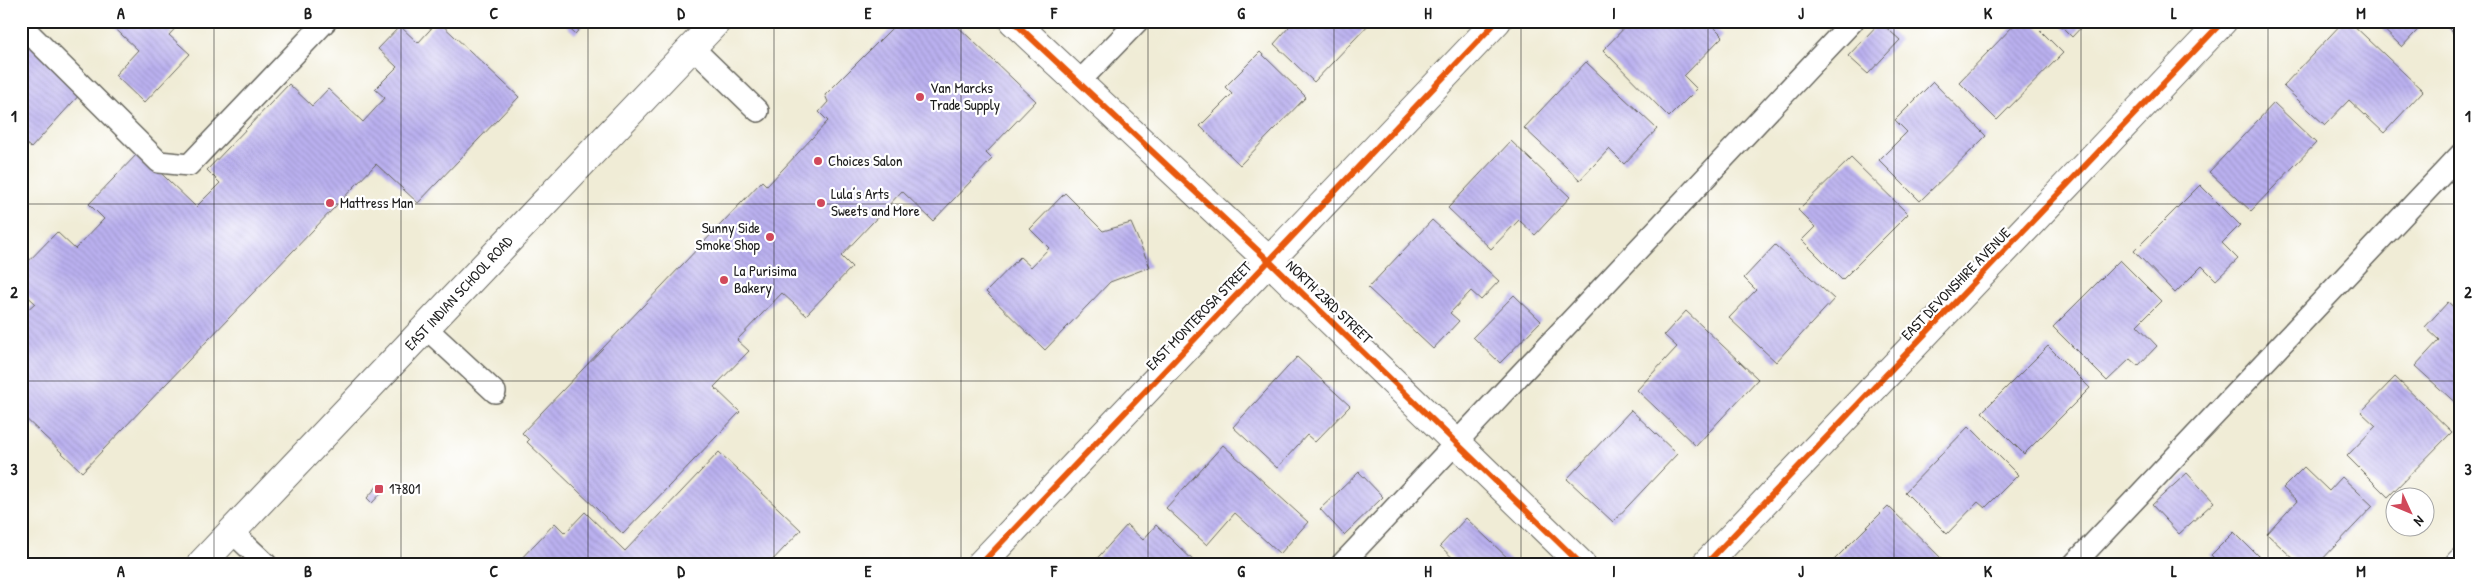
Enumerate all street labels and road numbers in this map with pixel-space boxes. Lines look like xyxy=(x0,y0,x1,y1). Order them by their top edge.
street label: EAST DEVONSHIRE AVENUE xyxy=(1896,222,2015,345)
street label: EAST INDIAN SCHOOL ROAD xyxy=(400,230,518,355)
street label: NORTH 23RD STREET xyxy=(1282,255,1378,349)
street label: EAST MONTEROSA STREET xyxy=(1141,256,1257,375)

